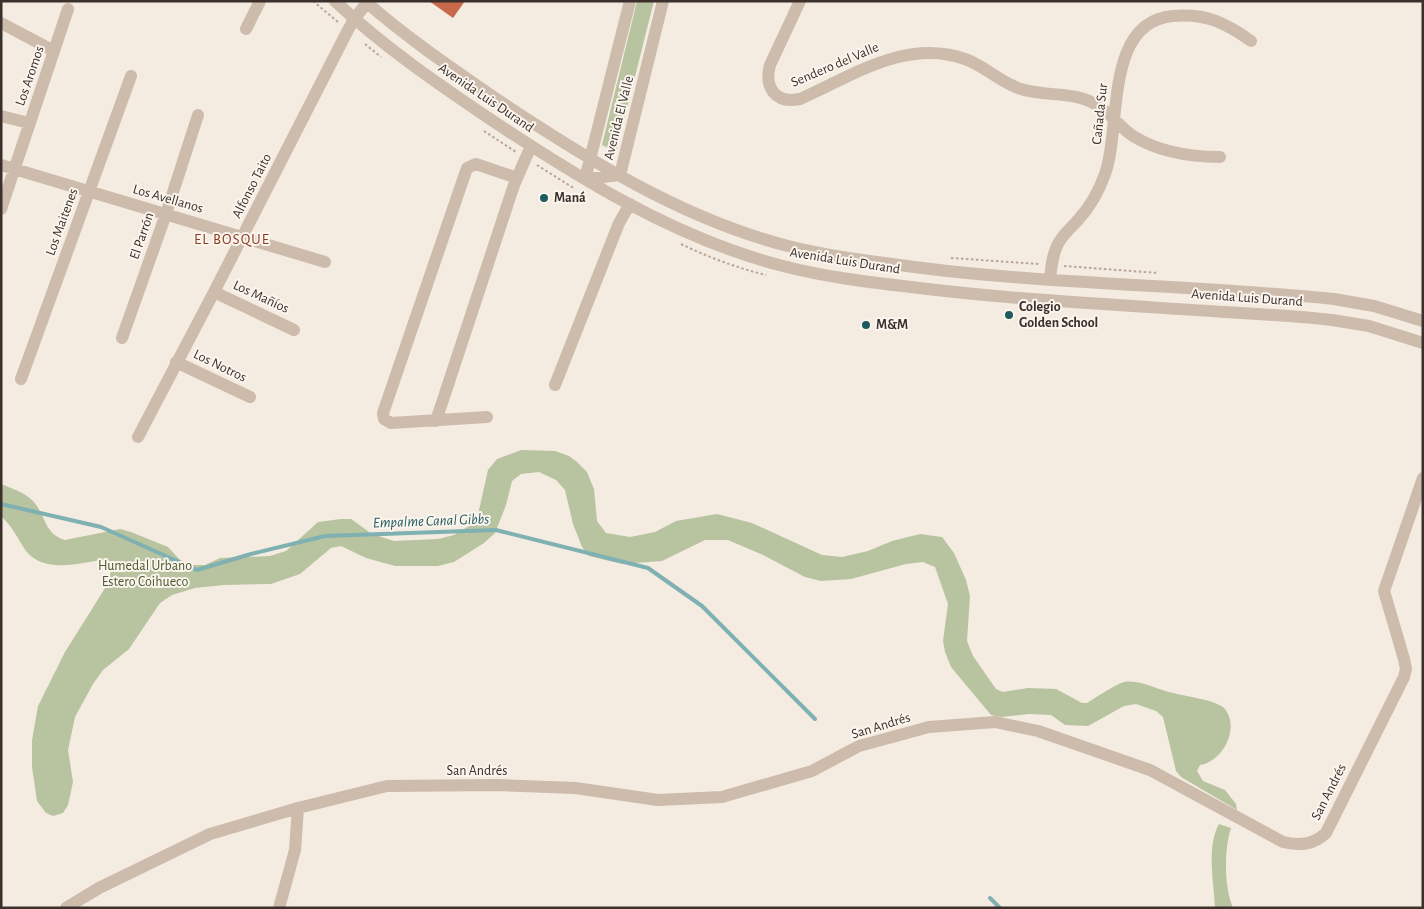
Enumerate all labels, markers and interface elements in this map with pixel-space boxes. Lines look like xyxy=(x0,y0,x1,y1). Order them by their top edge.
street label: Sendero del Valle xyxy=(789,40,881,90)
street label: Los Aromos xyxy=(13,44,47,108)
street label: Avenida Luis Durand xyxy=(436,61,536,135)
street label: Avenida El Valle xyxy=(602,75,636,161)
street label: Cañada Sur xyxy=(1090,82,1110,145)
street label: Alfonso Taito xyxy=(230,151,274,221)
street label: Los Avellanos xyxy=(131,182,205,216)
street label: Los Maitenes xyxy=(43,187,81,257)
place label: Maná xyxy=(554,191,586,205)
marker: Maná xyxy=(538,192,550,204)
street label: El Parrón xyxy=(127,211,157,261)
district label: EL BOSQUE xyxy=(194,232,270,247)
street label: Avenida Luis Durand xyxy=(789,245,901,277)
street label: Los Mañíos xyxy=(231,278,291,316)
street label: Avenida Luis Durand xyxy=(1191,287,1303,309)
place label: Colegio Golden School xyxy=(1019,300,1098,330)
marker: Colegio Golden School xyxy=(1003,309,1015,321)
place label: M&M xyxy=(876,318,908,332)
marker: M&M xyxy=(860,319,872,331)
street label: Los Notros xyxy=(191,347,249,385)
water label: Empalme Canal Gibbs xyxy=(373,511,490,531)
park label: Humedal Urbano Estero Coihueco xyxy=(98,559,192,589)
street label: San Andrés xyxy=(850,710,912,742)
street label: San Andrés xyxy=(1309,762,1349,822)
street label: San Andrés xyxy=(447,764,507,778)

